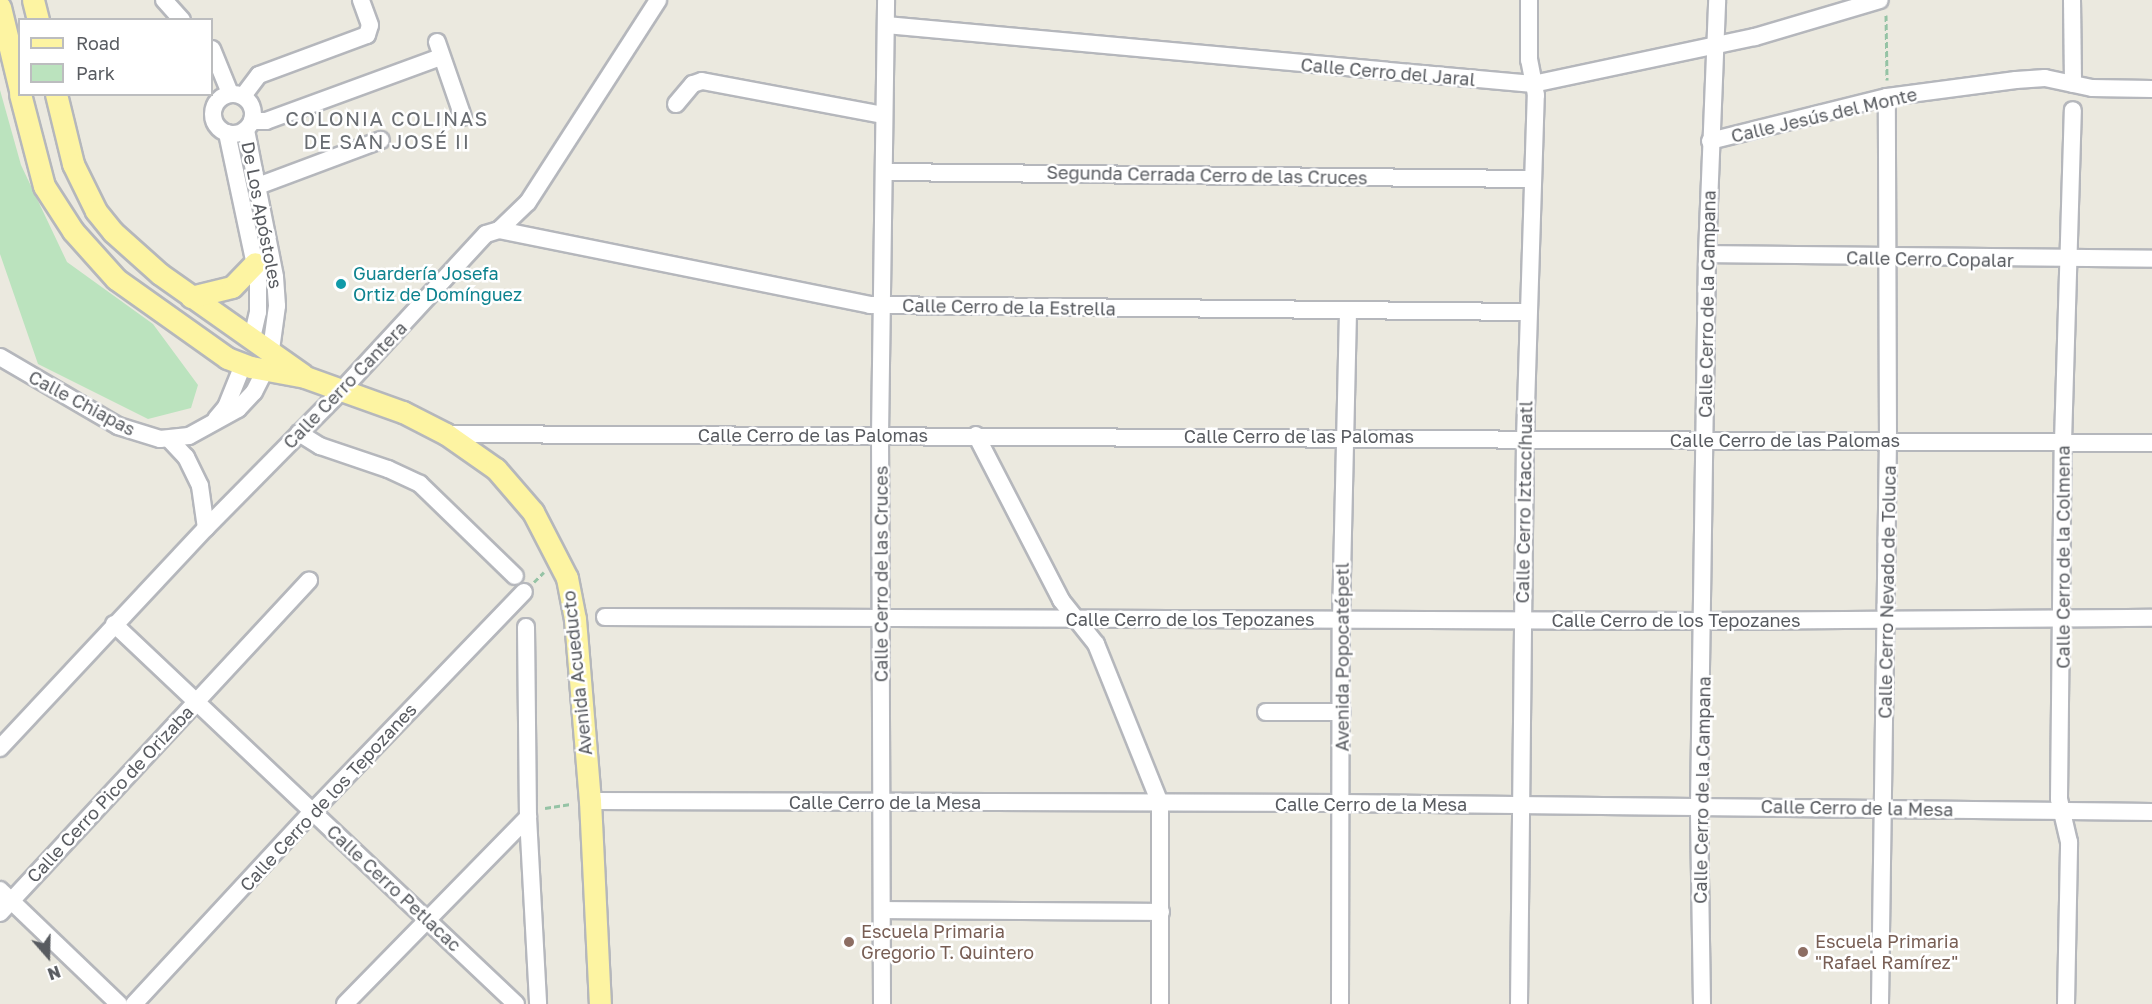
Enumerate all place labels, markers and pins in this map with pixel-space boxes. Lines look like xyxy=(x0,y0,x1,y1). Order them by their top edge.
place label: Guardería Josefa Ortiz de Domínguez xyxy=(353,263,522,306)
marker: Guardería Josefa Ortiz de Domínguez xyxy=(334,277,348,291)
place label: Escuela Primaria Gregorio T. Quintero xyxy=(861,921,1034,964)
place label: Escuela Primaria "Rafael Ramírez" xyxy=(1815,931,1959,974)
marker: Escuela Primaria Gregorio T. Quintero xyxy=(842,935,856,949)
marker: Escuela Primaria "Rafael Ramírez" xyxy=(1796,945,1810,959)

